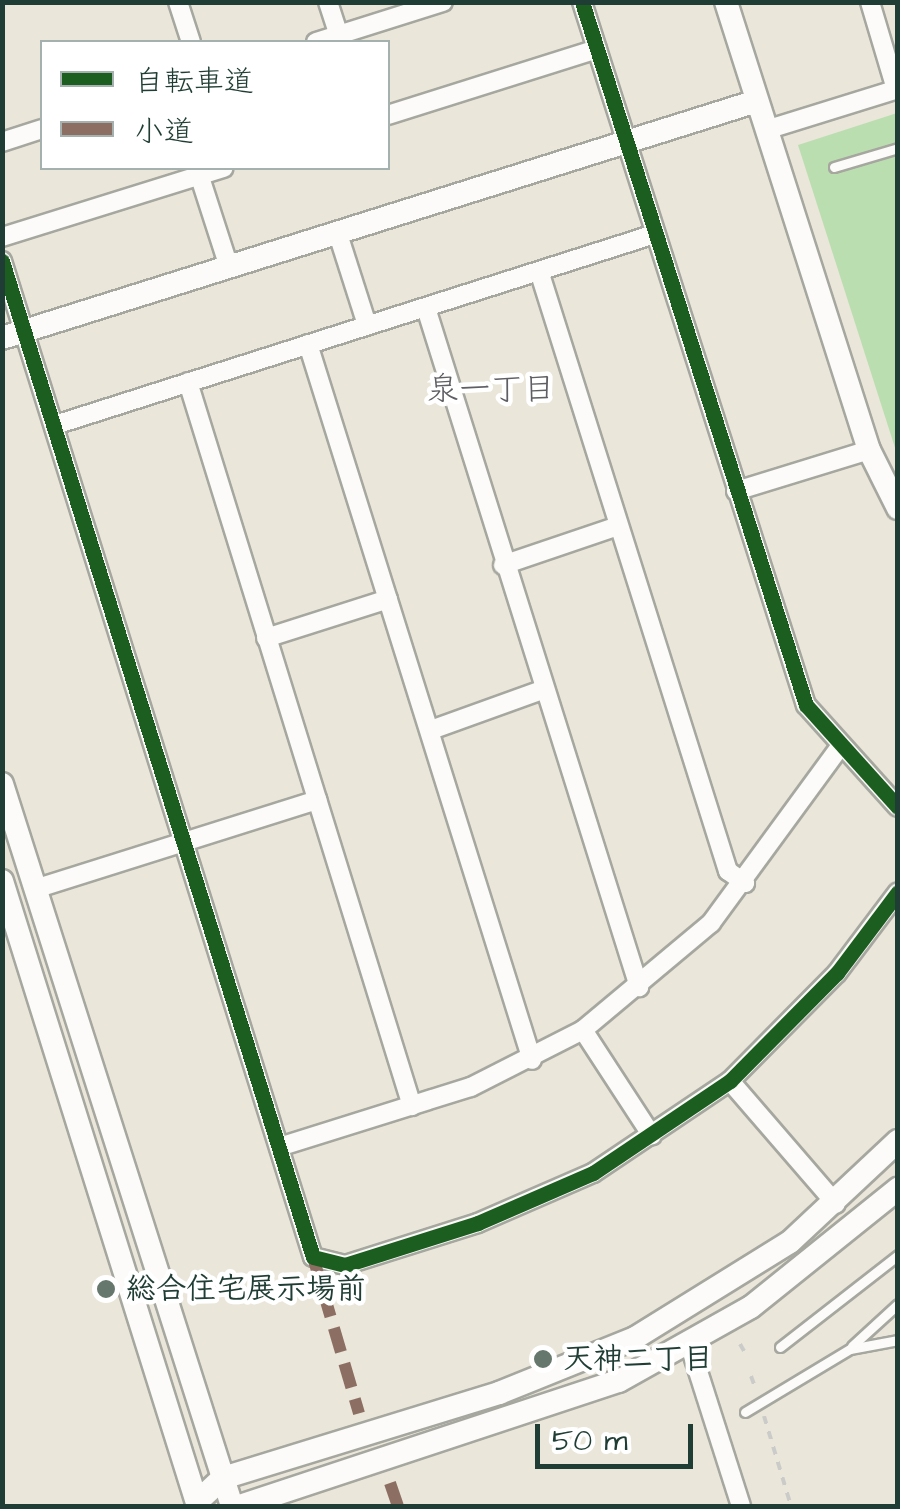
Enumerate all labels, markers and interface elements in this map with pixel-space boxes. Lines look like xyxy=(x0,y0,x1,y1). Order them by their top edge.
legend xyxy=(40,40,390,170)
text: 自転車道 xyxy=(134,61,254,103)
text: 小道 xyxy=(134,111,194,153)
district label: 泉一丁目 xyxy=(427,371,555,409)
place label: 総合住宅展示場前 xyxy=(126,1271,366,1307)
marker: 総合住宅展示場前 xyxy=(95,1278,117,1300)
place label: 天神二丁目 xyxy=(563,1341,713,1377)
marker: 天神二丁目 xyxy=(532,1348,554,1370)
scale bar xyxy=(540,1404,698,1466)
text: 50 m xyxy=(552,1420,628,1462)

